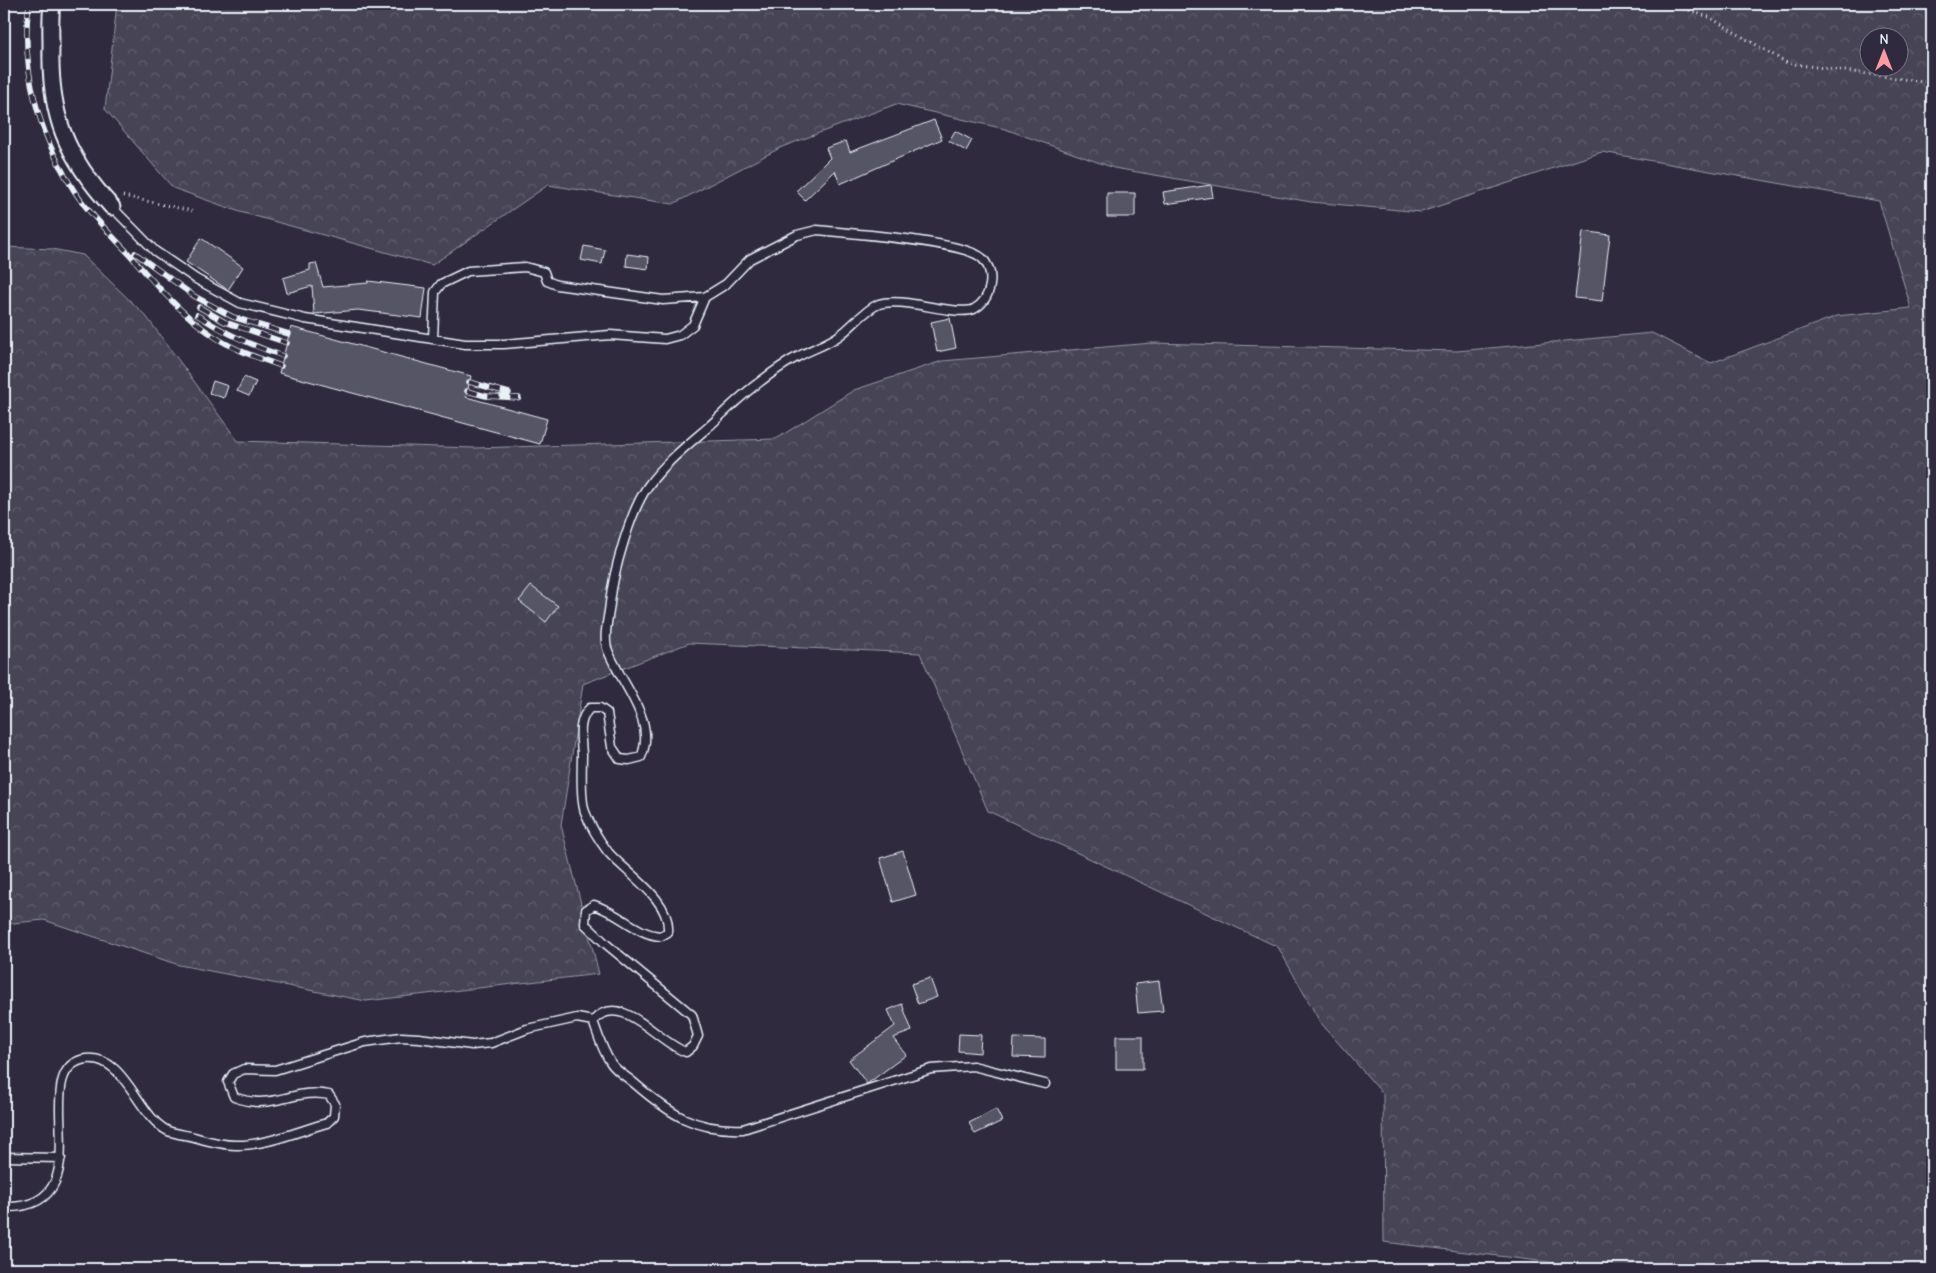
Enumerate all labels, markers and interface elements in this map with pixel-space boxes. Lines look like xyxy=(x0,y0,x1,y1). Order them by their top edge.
north arrow xyxy=(1858,28,1908,78)
text: N xyxy=(1879,31,1889,48)

